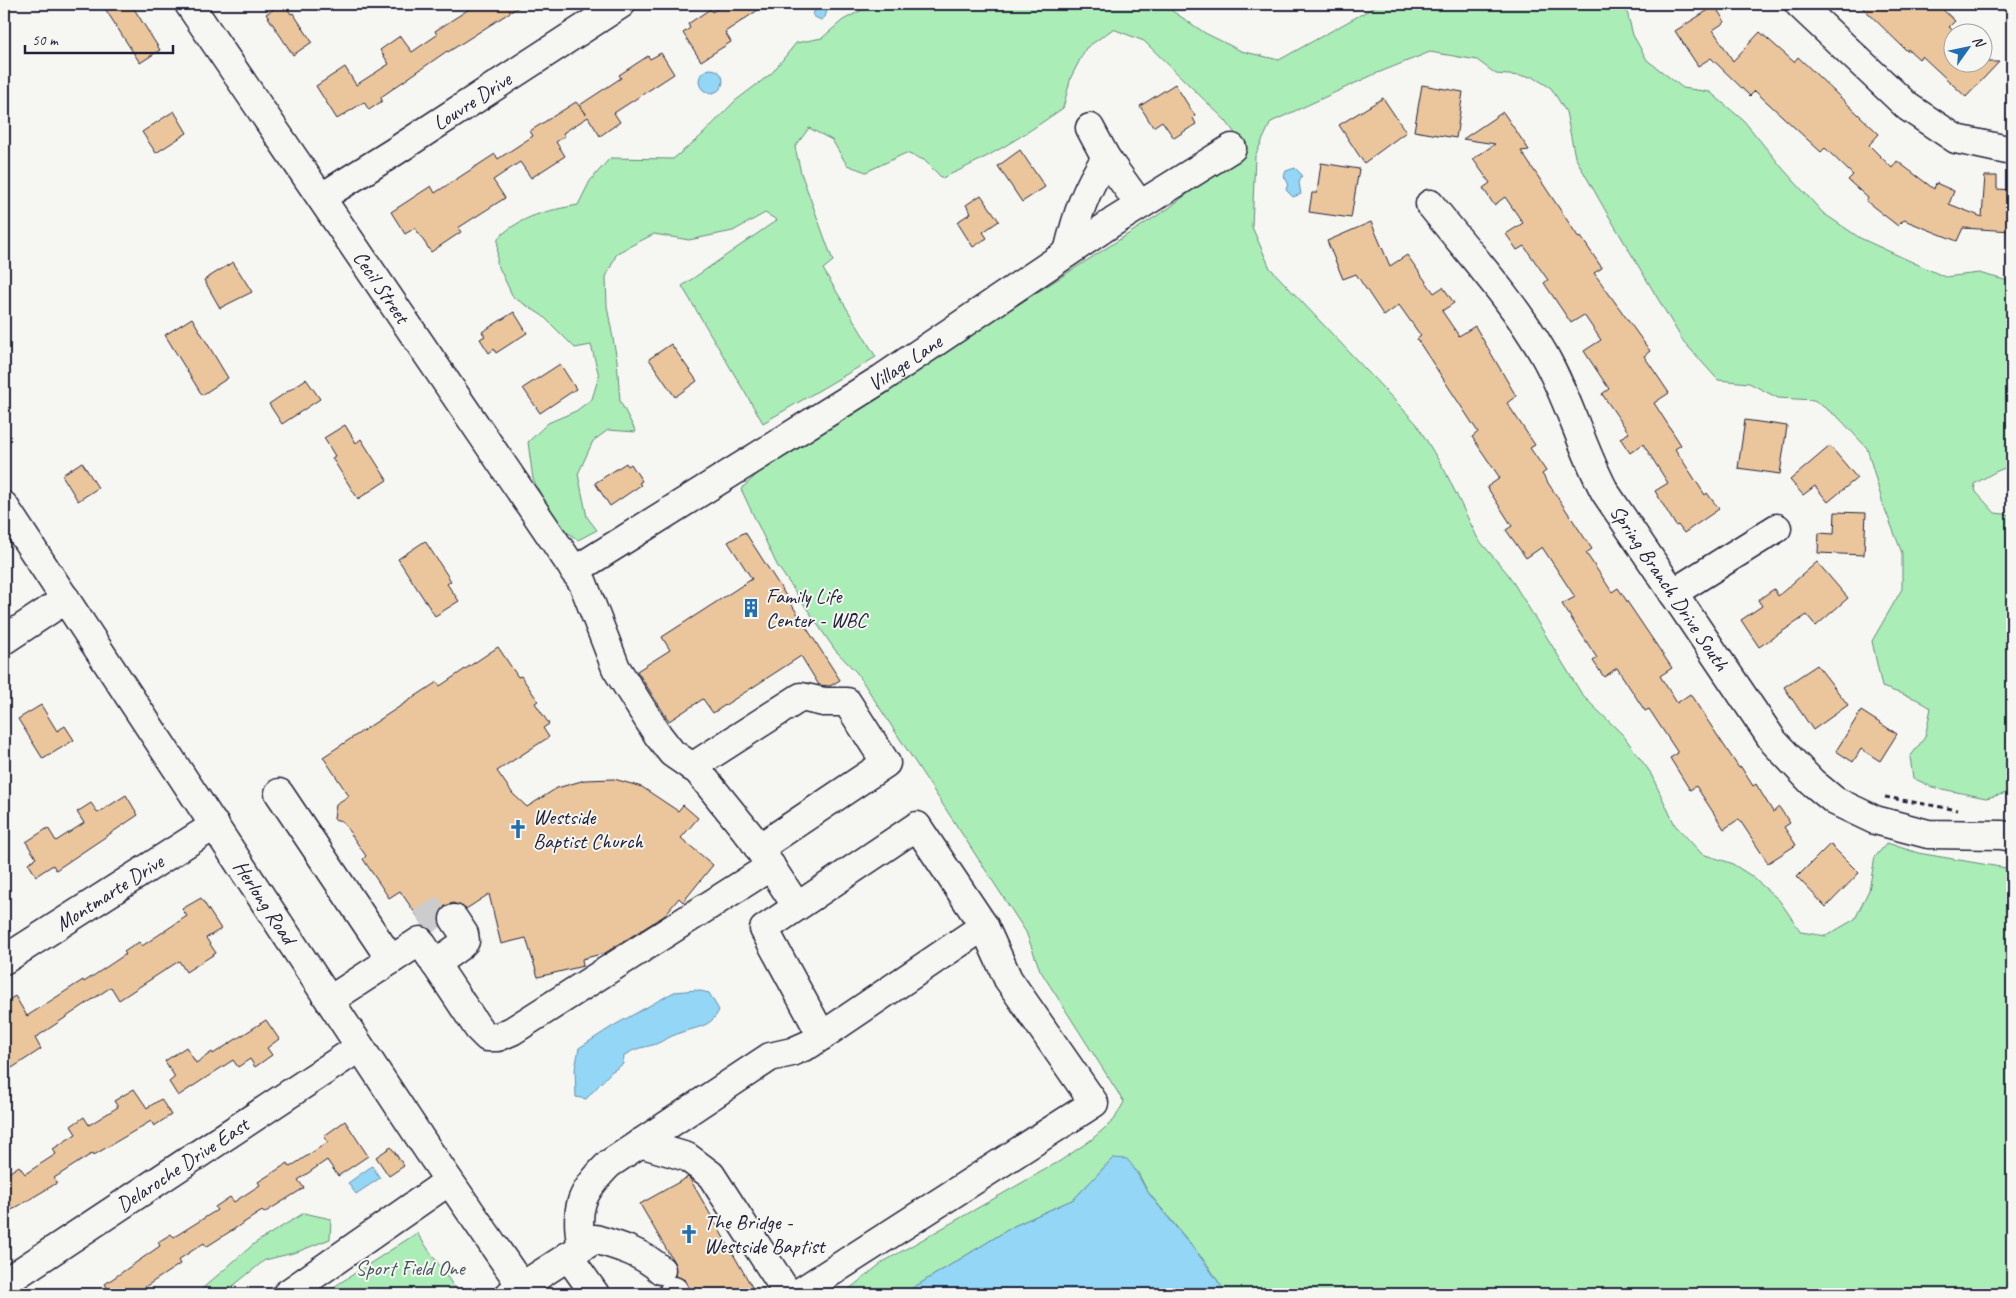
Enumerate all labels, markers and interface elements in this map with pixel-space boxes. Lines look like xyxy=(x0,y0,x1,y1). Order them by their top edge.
scale bar xyxy=(25,22,172,54)
north arrow xyxy=(1944,22,1994,72)
text: 50 m xyxy=(32,31,59,50)
text: N xyxy=(1969,33,1989,51)
street label: Louvre Drive xyxy=(428,66,517,136)
street label: Cecil Street xyxy=(348,245,416,330)
street label: Village Lane xyxy=(863,328,948,397)
street label: Spring Branch Drive South xyxy=(1604,500,1735,676)
place label: Family Life Center - WBC xyxy=(766,583,869,633)
building icon: Family Life Center - WBC xyxy=(740,597,762,619)
place label: Westside Baptist Church xyxy=(533,804,644,854)
church icon: Westside Baptist Church xyxy=(507,818,529,840)
street label: Montmarte Drive xyxy=(50,848,169,937)
street label: Herlong Road xyxy=(228,855,304,952)
street label: Delaroche Drive East xyxy=(111,1111,255,1218)
place label: The Bridge - Westside Baptist xyxy=(704,1209,827,1259)
church icon: The Bridge - Westside Baptist xyxy=(678,1223,700,1245)
park label: Sport Field One xyxy=(355,1255,467,1281)

